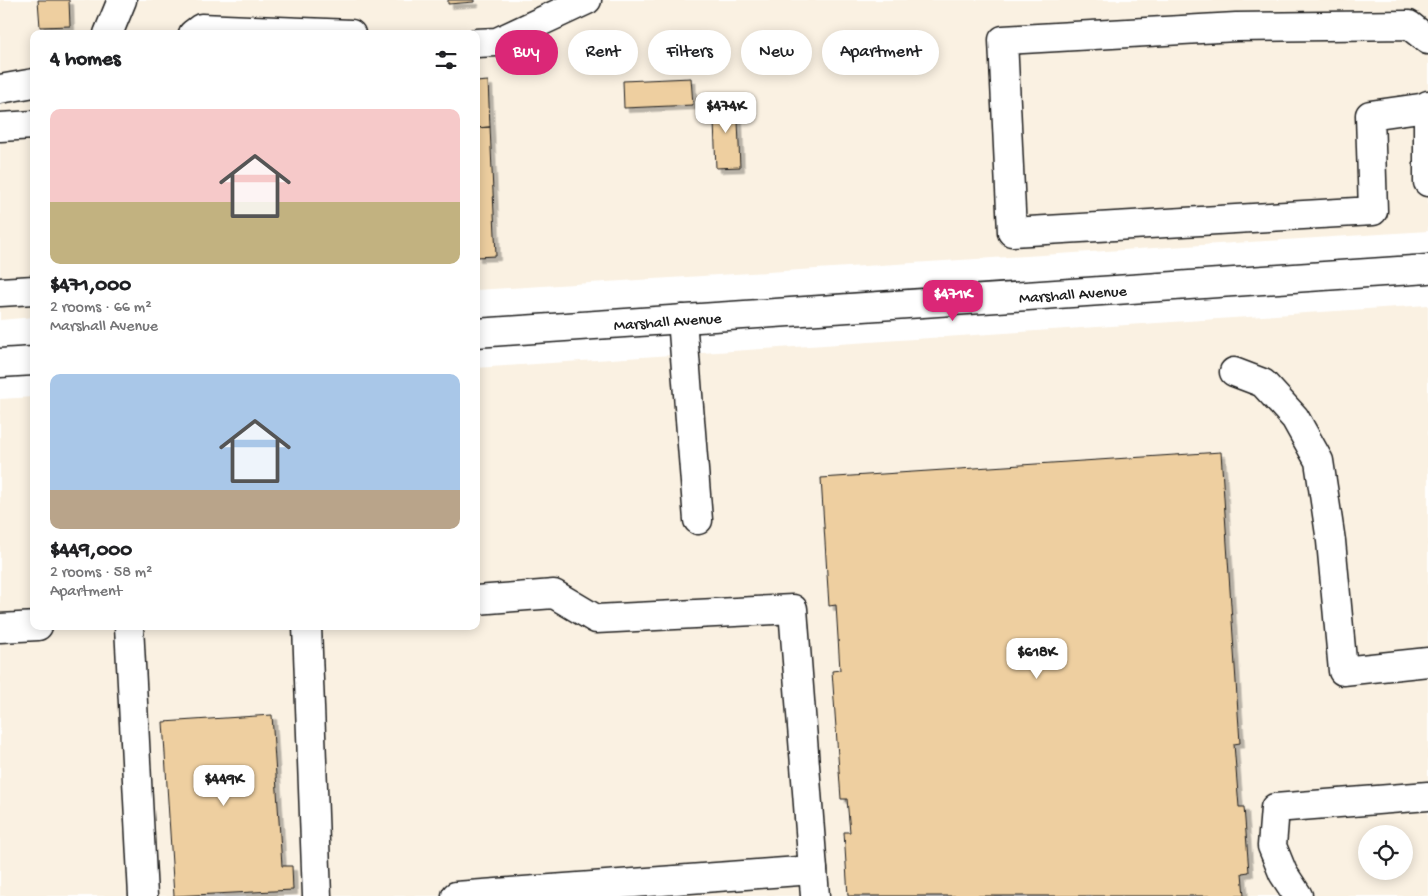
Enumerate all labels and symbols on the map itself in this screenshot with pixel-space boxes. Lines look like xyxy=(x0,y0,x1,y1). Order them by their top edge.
pin: $474K xyxy=(691,92,761,134)
pin: $471K xyxy=(918,280,988,322)
street label: Marshall Avenue xyxy=(1018,283,1128,309)
street label: Marshall Avenue xyxy=(613,310,723,337)
pin: $618K xyxy=(1002,638,1072,680)
pin: $449K xyxy=(189,764,259,807)

